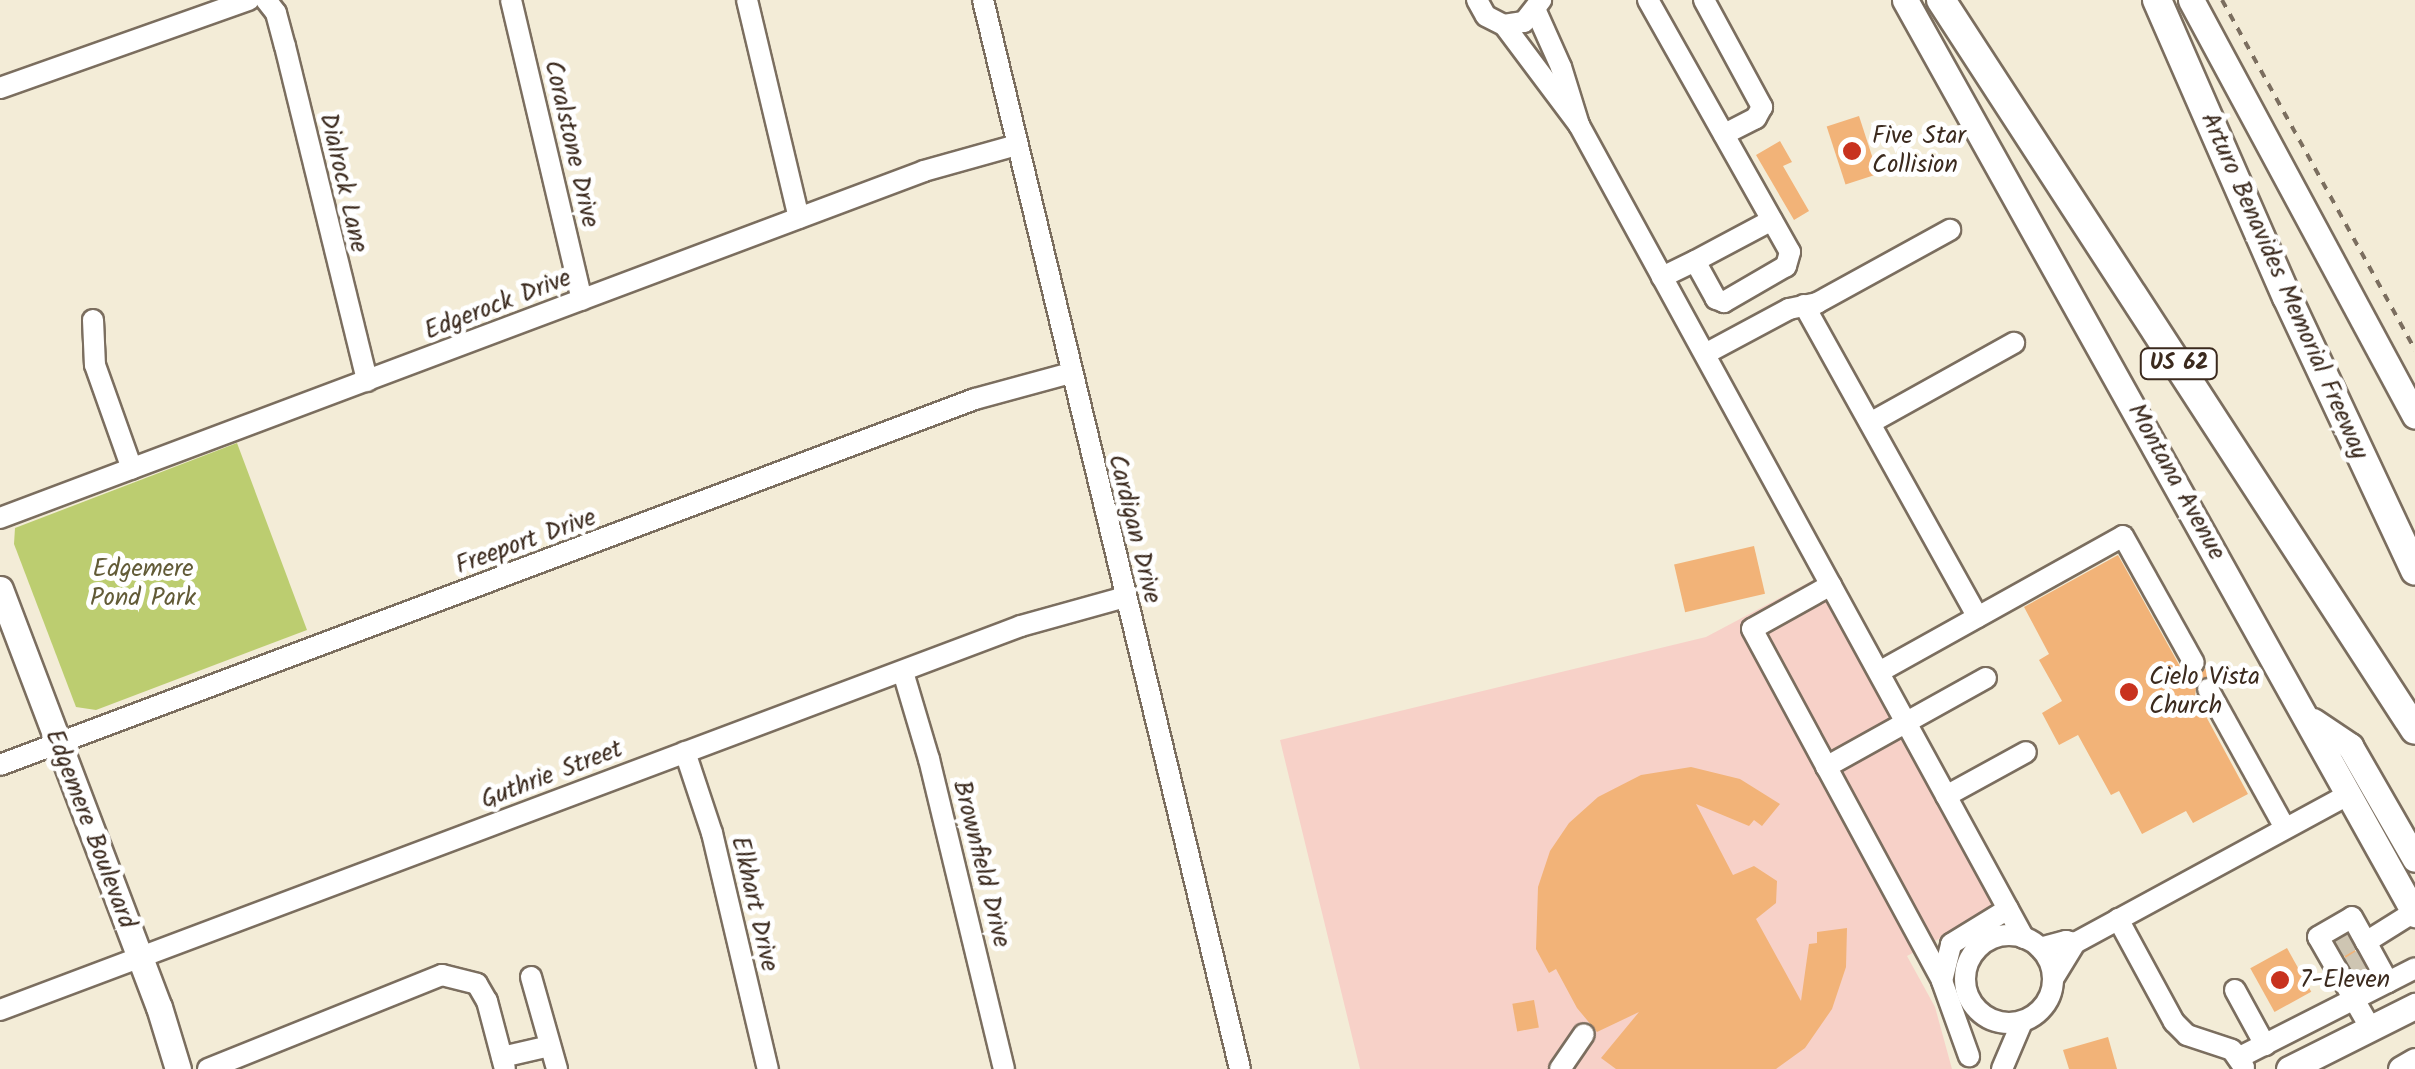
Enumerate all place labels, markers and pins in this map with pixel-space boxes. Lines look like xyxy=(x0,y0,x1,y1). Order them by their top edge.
place label: Five Star Collision xyxy=(1872,122,1966,181)
marker: Five Star Collision xyxy=(1841,140,1863,162)
place label: Cielo Vista Church xyxy=(2149,663,2260,722)
marker: Cielo Vista Church xyxy=(2118,681,2140,703)
place label: 7-Eleven xyxy=(2300,965,2390,995)
marker: 7-Eleven xyxy=(2269,969,2291,991)

